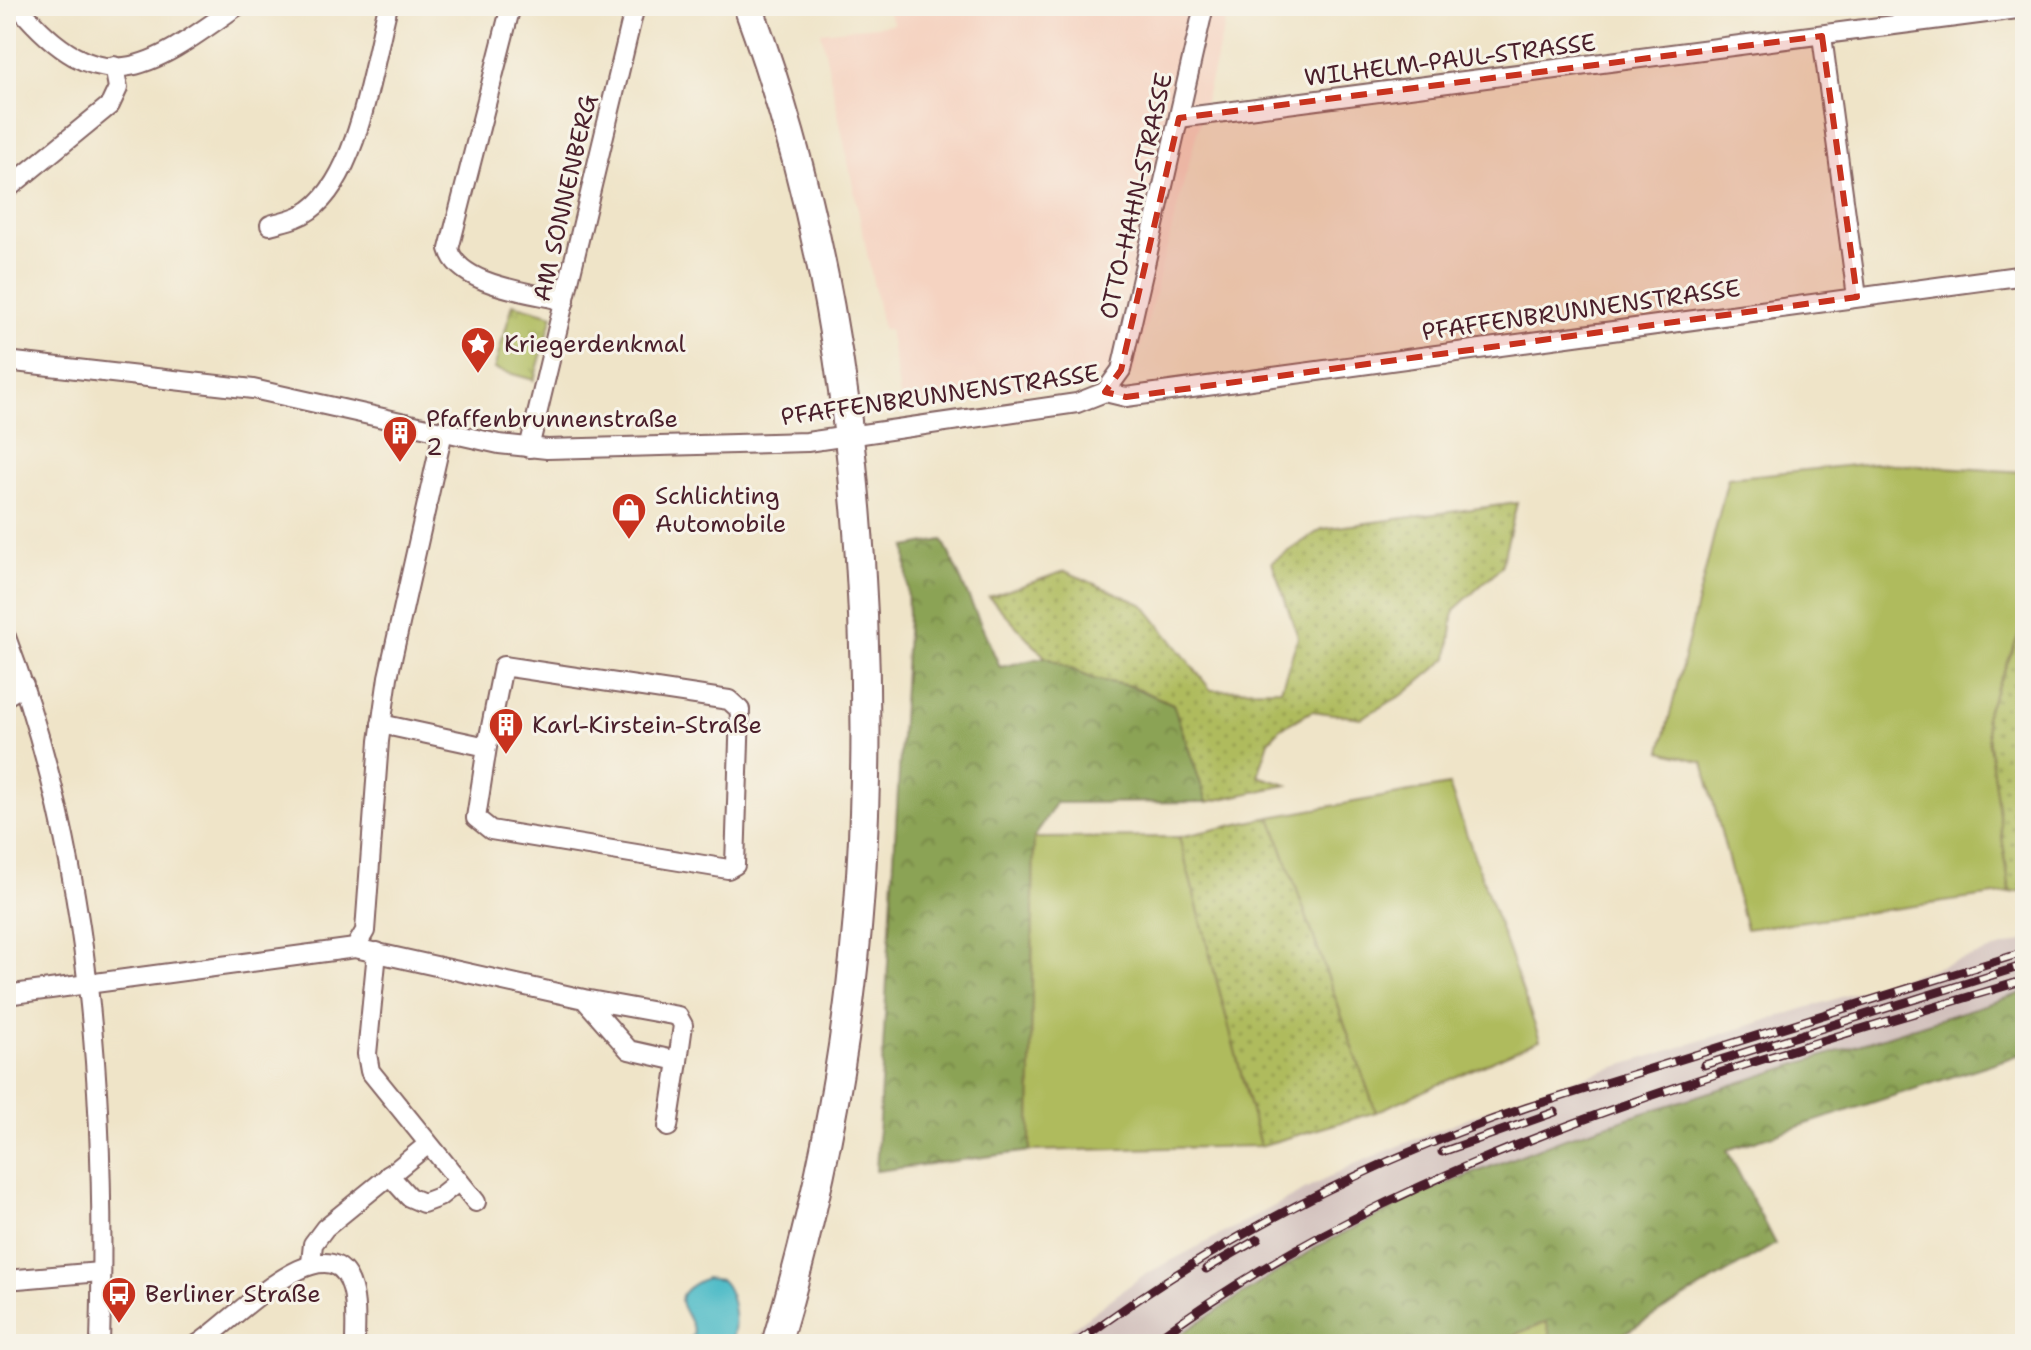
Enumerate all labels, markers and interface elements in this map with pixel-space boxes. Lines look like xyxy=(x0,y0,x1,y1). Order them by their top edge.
street label: WILHELM-PAUL-STRASSE xyxy=(1302,26,1598,94)
street label: OTTO-HAHN-STRASSE xyxy=(1092,70,1180,322)
street label: AM SONNENBERG xyxy=(526,91,604,305)
street label: PFAFFENBRUNNENSTRASSE xyxy=(1420,272,1742,348)
place icon: Kriegerdenkmal xyxy=(459,325,497,375)
place label: Kriegerdenkmal xyxy=(504,328,687,360)
street label: PFAFFENBRUNNENSTRASSE xyxy=(779,357,1101,433)
place label: Pfaffenbrunnenstraße 2 xyxy=(426,403,678,463)
building icon: Pfaffenbrunnenstraße 2 xyxy=(381,414,419,464)
place label: Schlichting Automobile xyxy=(655,480,786,540)
shop icon: Schlichting Automobile xyxy=(610,491,648,541)
building icon: Karl-Kirstein-Straße xyxy=(487,706,525,756)
place label: Karl-Kirstein-Straße xyxy=(532,709,762,741)
bus stop icon: Berliner Straße xyxy=(100,1275,138,1325)
place label: Berliner Straße xyxy=(145,1278,321,1310)

